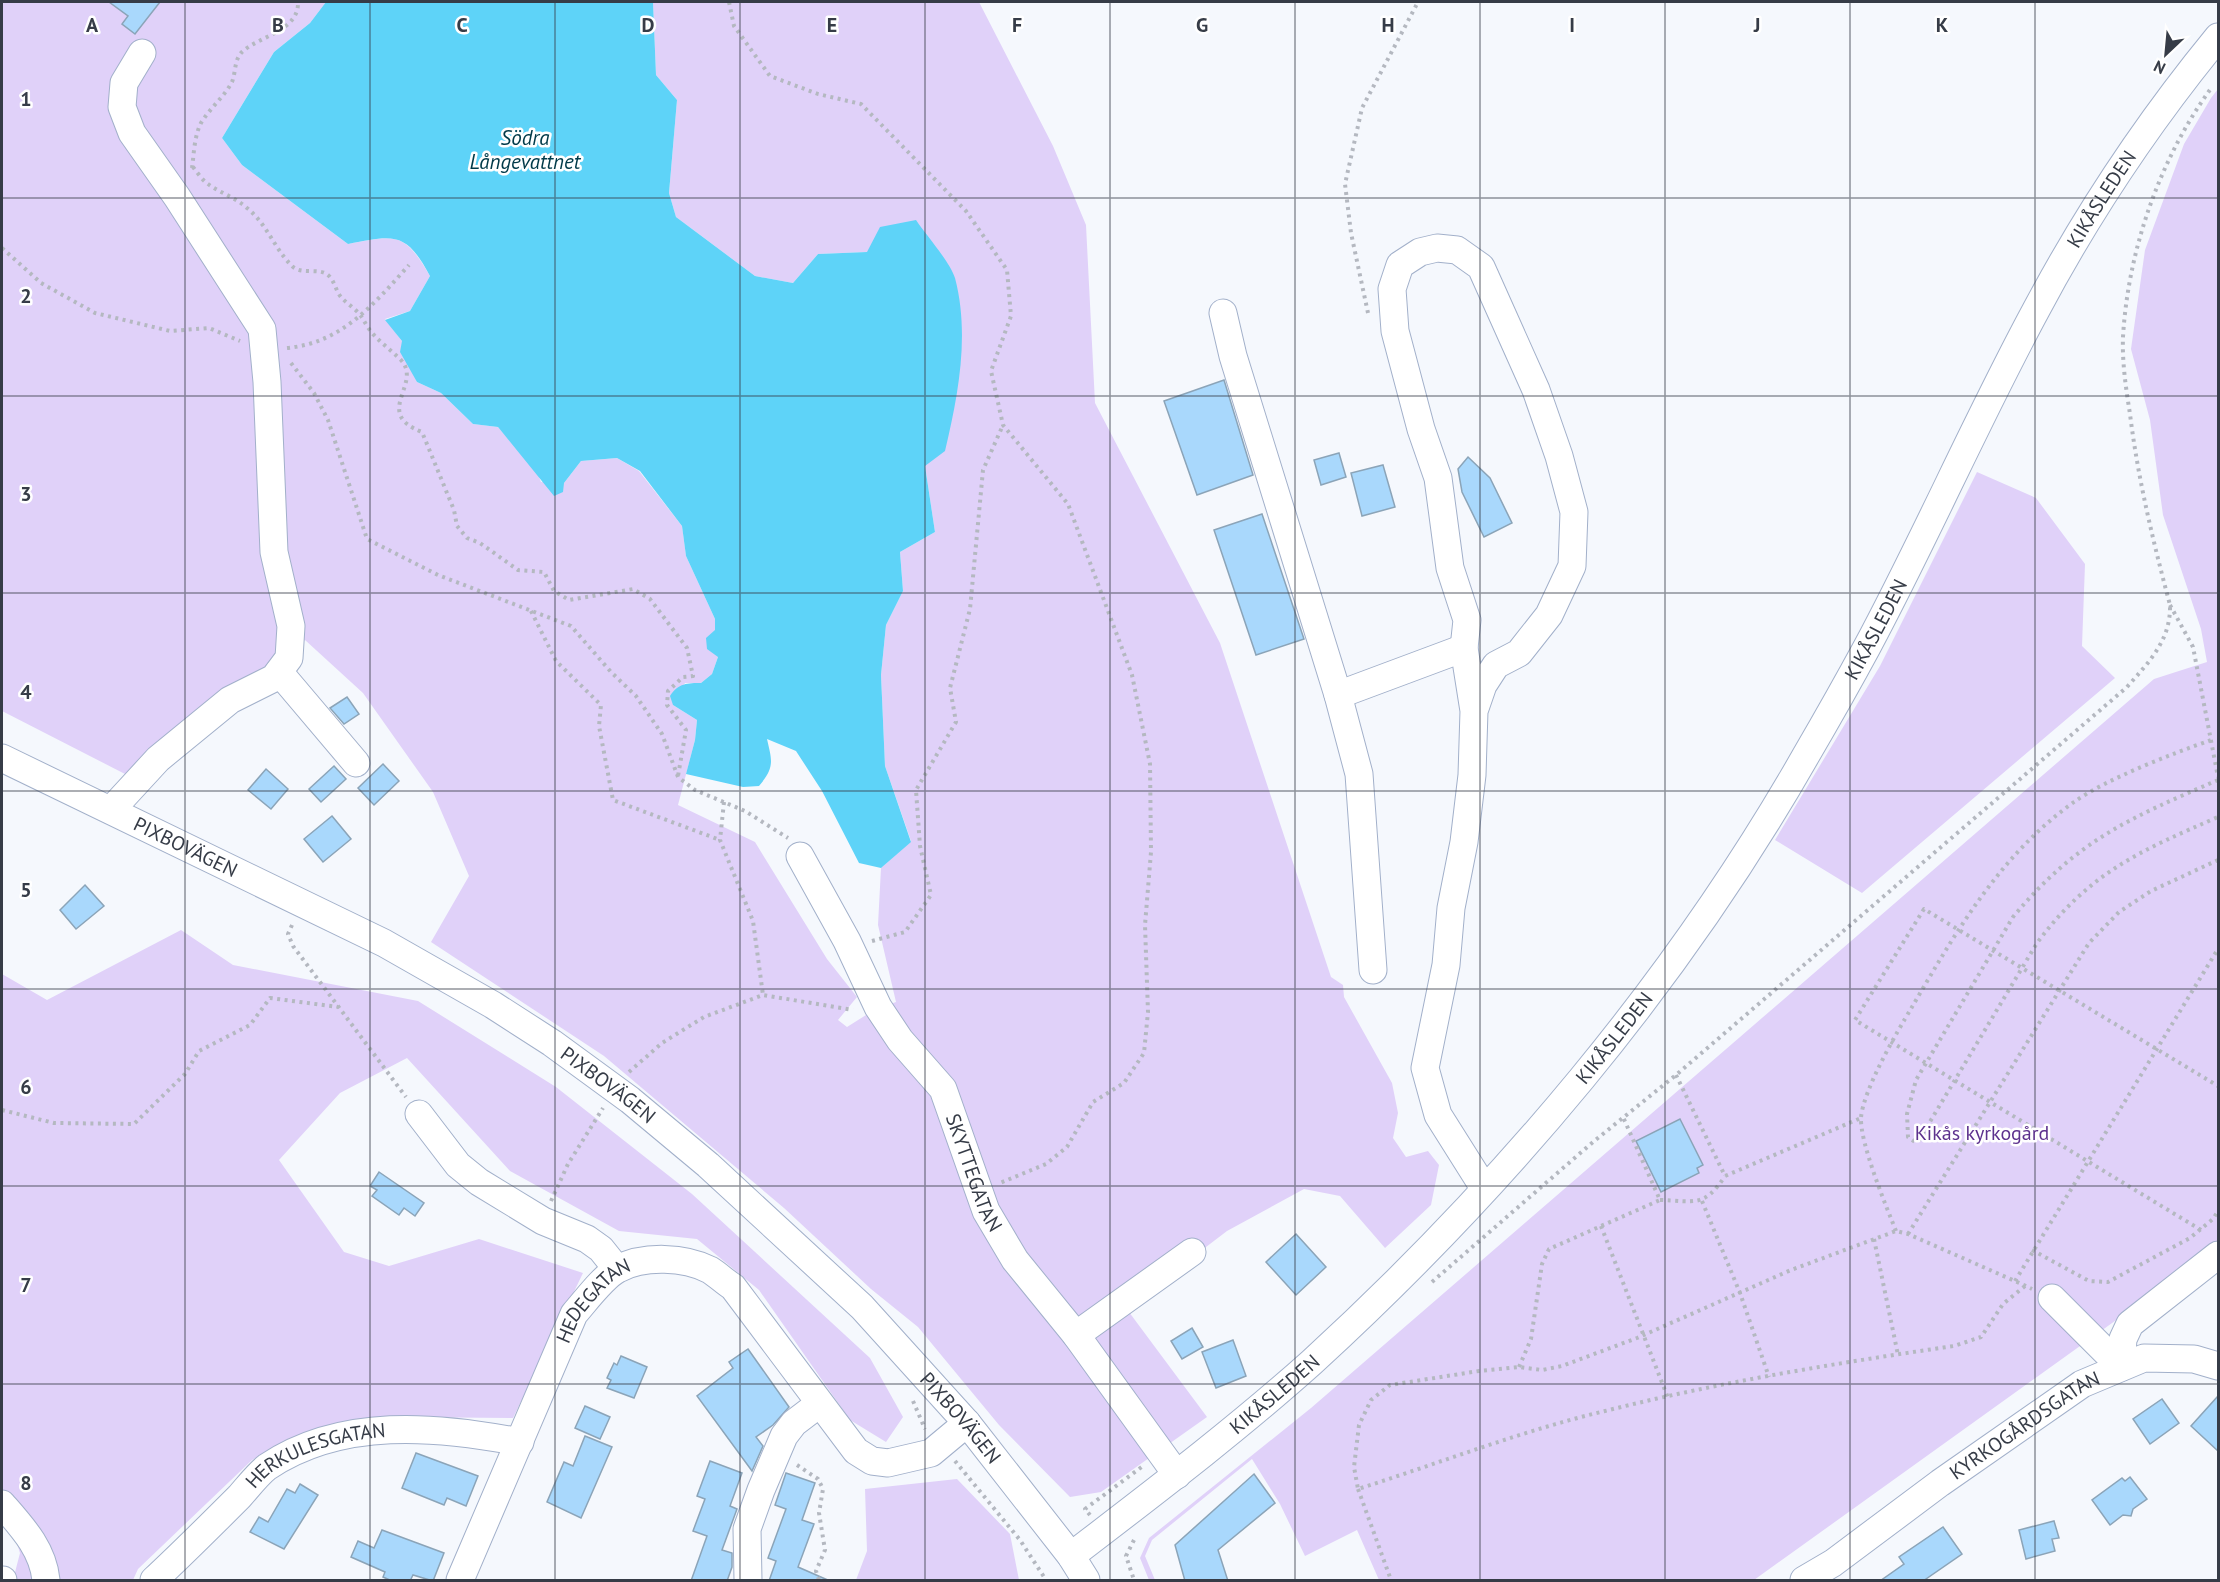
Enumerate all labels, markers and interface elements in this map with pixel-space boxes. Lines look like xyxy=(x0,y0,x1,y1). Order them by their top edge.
text: A xyxy=(86,12,99,38)
text: B xyxy=(272,12,284,38)
text: C xyxy=(456,12,468,38)
text: D xyxy=(642,12,655,38)
text: E xyxy=(827,12,837,38)
text: F xyxy=(1012,12,1022,38)
text: G xyxy=(1196,12,1208,38)
text: H xyxy=(1381,12,1395,38)
text: I xyxy=(1569,12,1575,38)
text: J xyxy=(1753,12,1760,38)
text: K xyxy=(1936,12,1949,38)
north arrow xyxy=(2136,24,2196,84)
text: N xyxy=(2150,56,2169,79)
text: 1 xyxy=(20,86,32,112)
water label: Södra Långevattnet xyxy=(470,124,582,175)
street label: KIKÅSLEDEN xyxy=(2061,145,2142,252)
text: 2 xyxy=(20,283,32,309)
text: 3 xyxy=(20,481,32,507)
street label: KIKÅSLEDEN xyxy=(1839,575,1913,684)
text: 4 xyxy=(20,679,32,705)
street label: PIXBOVÄGEN xyxy=(129,811,242,883)
text: 5 xyxy=(20,877,32,903)
street label: KIKÅSLEDEN xyxy=(1570,987,1658,1089)
street label: PIXBOVÄGEN xyxy=(555,1041,661,1129)
text: 6 xyxy=(20,1074,32,1100)
street label: SKYTTEGATAN xyxy=(940,1110,1008,1236)
park label: Kikås kyrkogård xyxy=(1915,1120,2049,1146)
street label: HEDEGATAN xyxy=(550,1252,634,1347)
text: 7 xyxy=(20,1272,32,1298)
street label: KIKÅSLEDEN xyxy=(1224,1349,1325,1440)
street label: KYRKOGÅRDSGATAN xyxy=(1944,1365,2104,1485)
street label: PIXBOVÄGEN xyxy=(914,1367,1007,1469)
street label: HERKULESGATAN xyxy=(240,1417,386,1494)
text: 8 xyxy=(20,1470,32,1496)

